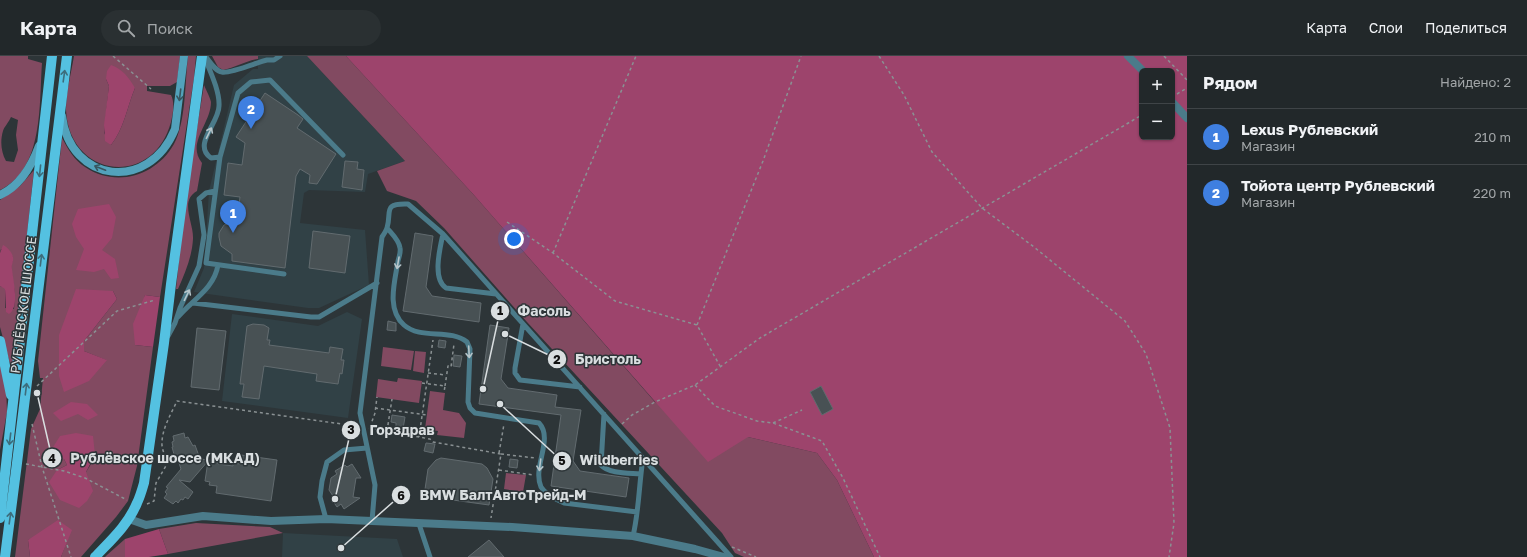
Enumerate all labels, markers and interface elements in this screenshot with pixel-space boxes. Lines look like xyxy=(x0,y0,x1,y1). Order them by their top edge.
search box xyxy=(101,10,381,46)
text: Карта xyxy=(20,16,77,39)
icon: search xyxy=(115,17,137,39)
text: Поиск xyxy=(147,19,193,37)
text: Карта xyxy=(1306,19,1347,36)
text: Слои xyxy=(1369,19,1403,36)
text: Поделиться xyxy=(1425,19,1507,36)
map controls xyxy=(1139,68,1175,140)
button: + xyxy=(1139,68,1175,104)
one-way arrow xyxy=(60,70,68,83)
text: Рядом xyxy=(1203,72,1257,93)
text: Найдено: 2 xyxy=(1440,74,1511,90)
one-way arrow xyxy=(176,88,184,101)
pin: 2 xyxy=(238,96,264,129)
button: − xyxy=(1139,104,1175,140)
text: Lexus Рублевский xyxy=(1241,120,1378,138)
one-way arrow xyxy=(206,127,213,139)
text: 1 xyxy=(1213,129,1219,145)
text: 210 m xyxy=(1474,129,1511,145)
text: Магазин xyxy=(1241,138,1295,154)
one-way arrow xyxy=(94,163,106,171)
one-way arrow xyxy=(36,164,44,177)
text: Тойота центр Рублевский xyxy=(1241,176,1435,194)
text: 2 xyxy=(1212,185,1220,201)
text: 220 m xyxy=(1473,185,1511,201)
text: Магазин xyxy=(1241,194,1295,210)
pin: 1 xyxy=(220,200,246,233)
your location xyxy=(504,229,524,249)
street label: РУБЛЁВСКОЕ ШОССЕ xyxy=(7,236,39,374)
one-way arrow xyxy=(38,254,45,267)
one-way arrow xyxy=(394,256,402,269)
one-way arrow xyxy=(183,289,191,301)
callout: Фасоль xyxy=(490,298,579,324)
text: Фасоль xyxy=(517,302,571,319)
text: 1 xyxy=(497,303,503,318)
one-way arrow xyxy=(465,346,473,359)
callout: Бристоль xyxy=(547,346,649,372)
text: Бристоль xyxy=(575,350,641,367)
text: 2 xyxy=(553,352,561,367)
one-way arrow xyxy=(22,383,30,396)
callout: Горздрав xyxy=(341,417,442,443)
text: Горздрав xyxy=(369,421,435,438)
text: 3 xyxy=(347,422,355,437)
one-way arrow xyxy=(6,432,14,445)
callout: Рублёвское шоссе (МКАД) xyxy=(42,445,268,471)
callout: Wildberries xyxy=(552,448,667,474)
text: Рублёвское шоссе (МКАД) xyxy=(70,449,260,466)
text: 4 xyxy=(48,451,56,466)
text: Wildberries xyxy=(580,451,659,468)
text: 5 xyxy=(558,453,566,468)
one-way arrow xyxy=(536,458,544,471)
callout: BMW БалтАвтоТрейд-М xyxy=(391,482,594,508)
text: BMW БалтАвтоТрейд-М xyxy=(419,486,587,503)
text: 6 xyxy=(397,488,405,503)
one-way arrow xyxy=(6,512,14,525)

